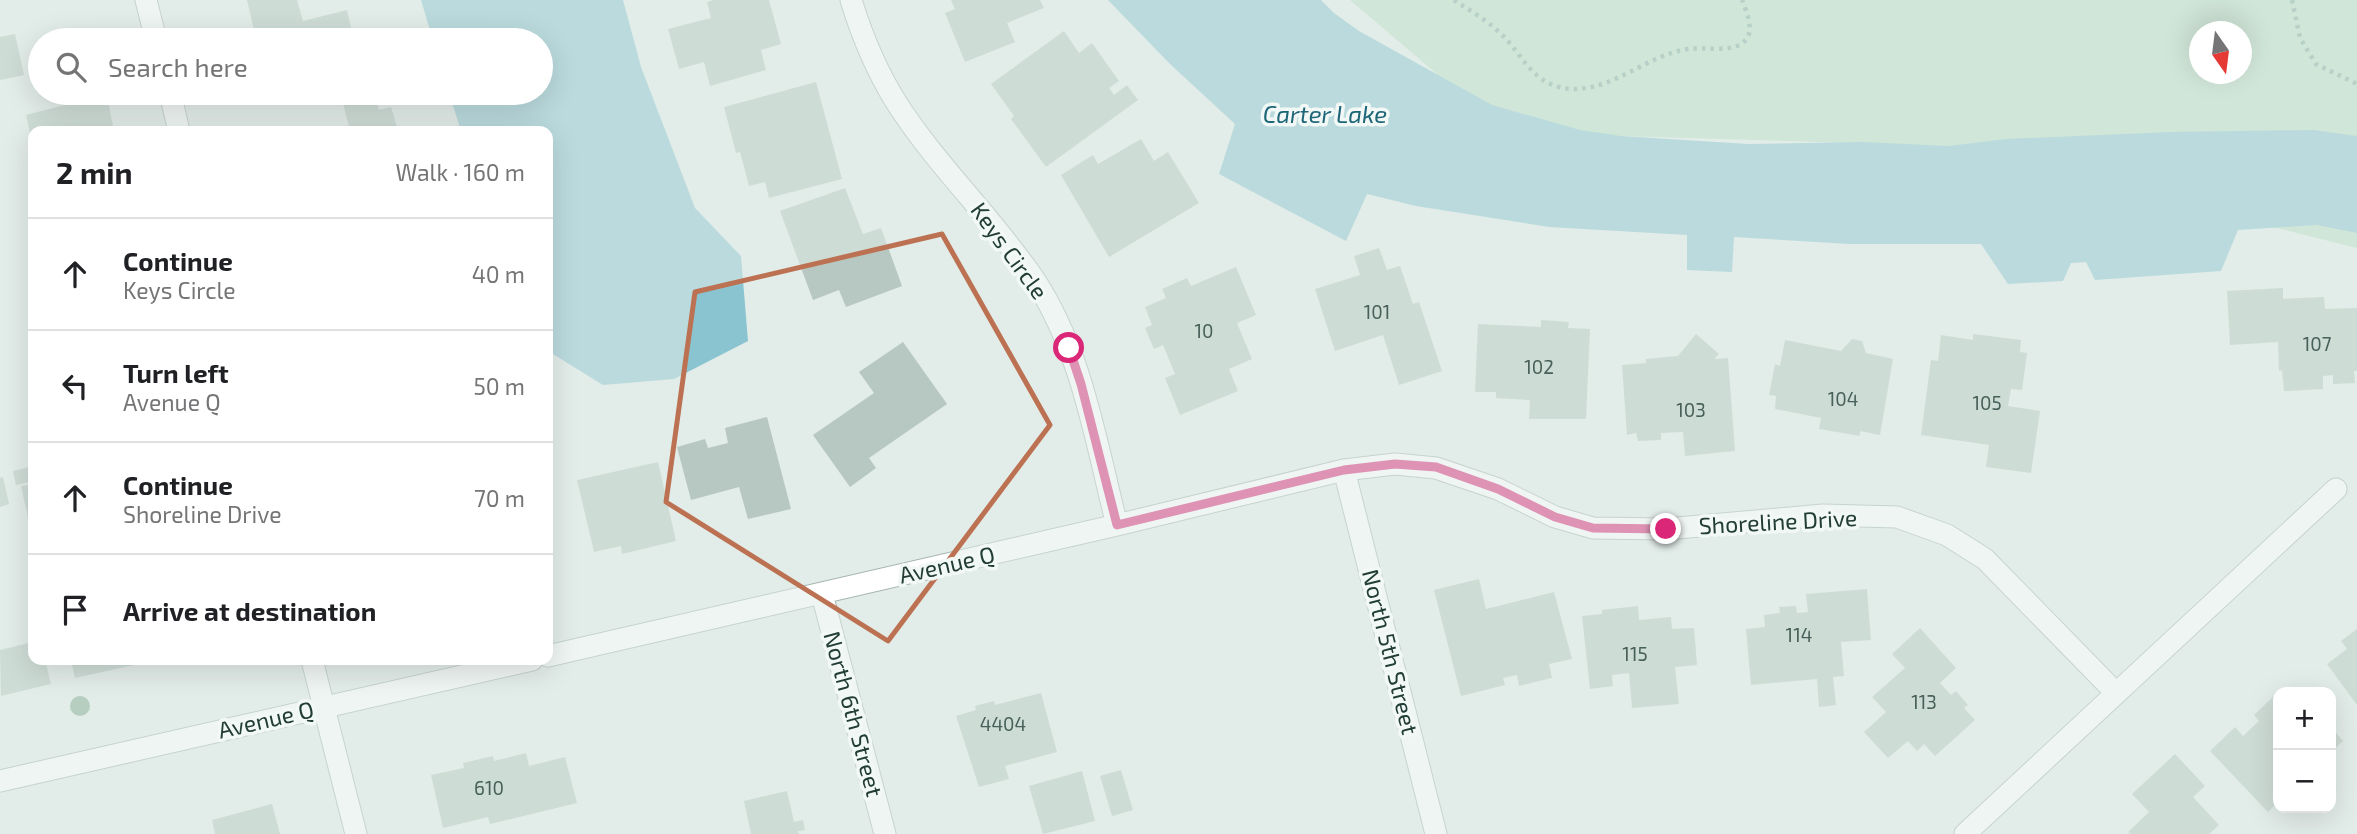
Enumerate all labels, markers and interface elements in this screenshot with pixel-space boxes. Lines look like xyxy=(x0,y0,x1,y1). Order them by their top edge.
north arrow xyxy=(2189,21,2252,84)
search box xyxy=(28,28,553,105)
icon: search xyxy=(52,48,90,86)
text: Search here xyxy=(108,51,248,82)
water label: Carter Lake xyxy=(1263,99,1387,128)
text: 2 min xyxy=(56,154,133,190)
text: Walk · 160 m xyxy=(395,158,525,186)
street label: Keys Circle xyxy=(965,197,1054,304)
text: Continue xyxy=(123,245,233,276)
icon: ahead xyxy=(56,255,94,293)
text: 40 m xyxy=(472,260,525,288)
text: Keys Circle xyxy=(123,276,236,304)
house number: 101 xyxy=(1364,300,1390,323)
house number: 10 xyxy=(1194,319,1214,342)
route start xyxy=(1053,332,1084,363)
house number: 107 xyxy=(2303,332,2332,355)
house number: 102 xyxy=(1524,355,1554,378)
text: Turn left xyxy=(123,357,229,388)
icon: left xyxy=(56,367,94,405)
text: 50 m xyxy=(474,372,525,400)
house number: 104 xyxy=(1828,387,1858,410)
text: Avenue Q xyxy=(123,388,221,416)
house number: 105 xyxy=(1972,391,2002,414)
house number: 103 xyxy=(1676,398,1706,421)
text: Continue xyxy=(123,469,233,500)
icon: ahead xyxy=(56,479,94,517)
text: 70 m xyxy=(474,484,525,512)
text: Shoreline Drive xyxy=(123,500,282,528)
street label: Shoreline Drive xyxy=(1698,503,1858,539)
route end xyxy=(1650,513,1681,544)
street label: Avenue Q xyxy=(896,539,997,589)
street label: North 5th Street xyxy=(1357,566,1425,737)
icon: arrive xyxy=(56,591,94,629)
text: Arrive at destination xyxy=(123,595,376,626)
house number: 114 xyxy=(1786,623,1812,646)
street label: North 6th Street xyxy=(818,628,890,800)
house number: 115 xyxy=(1622,642,1648,665)
map controls xyxy=(2273,687,2336,813)
button: + xyxy=(2273,687,2336,750)
house number: 113 xyxy=(1911,690,1937,713)
street label: Avenue Q xyxy=(215,694,316,744)
house number: 4404 xyxy=(980,712,1026,735)
button: − xyxy=(2273,750,2336,813)
house number: 610 xyxy=(474,776,504,799)

